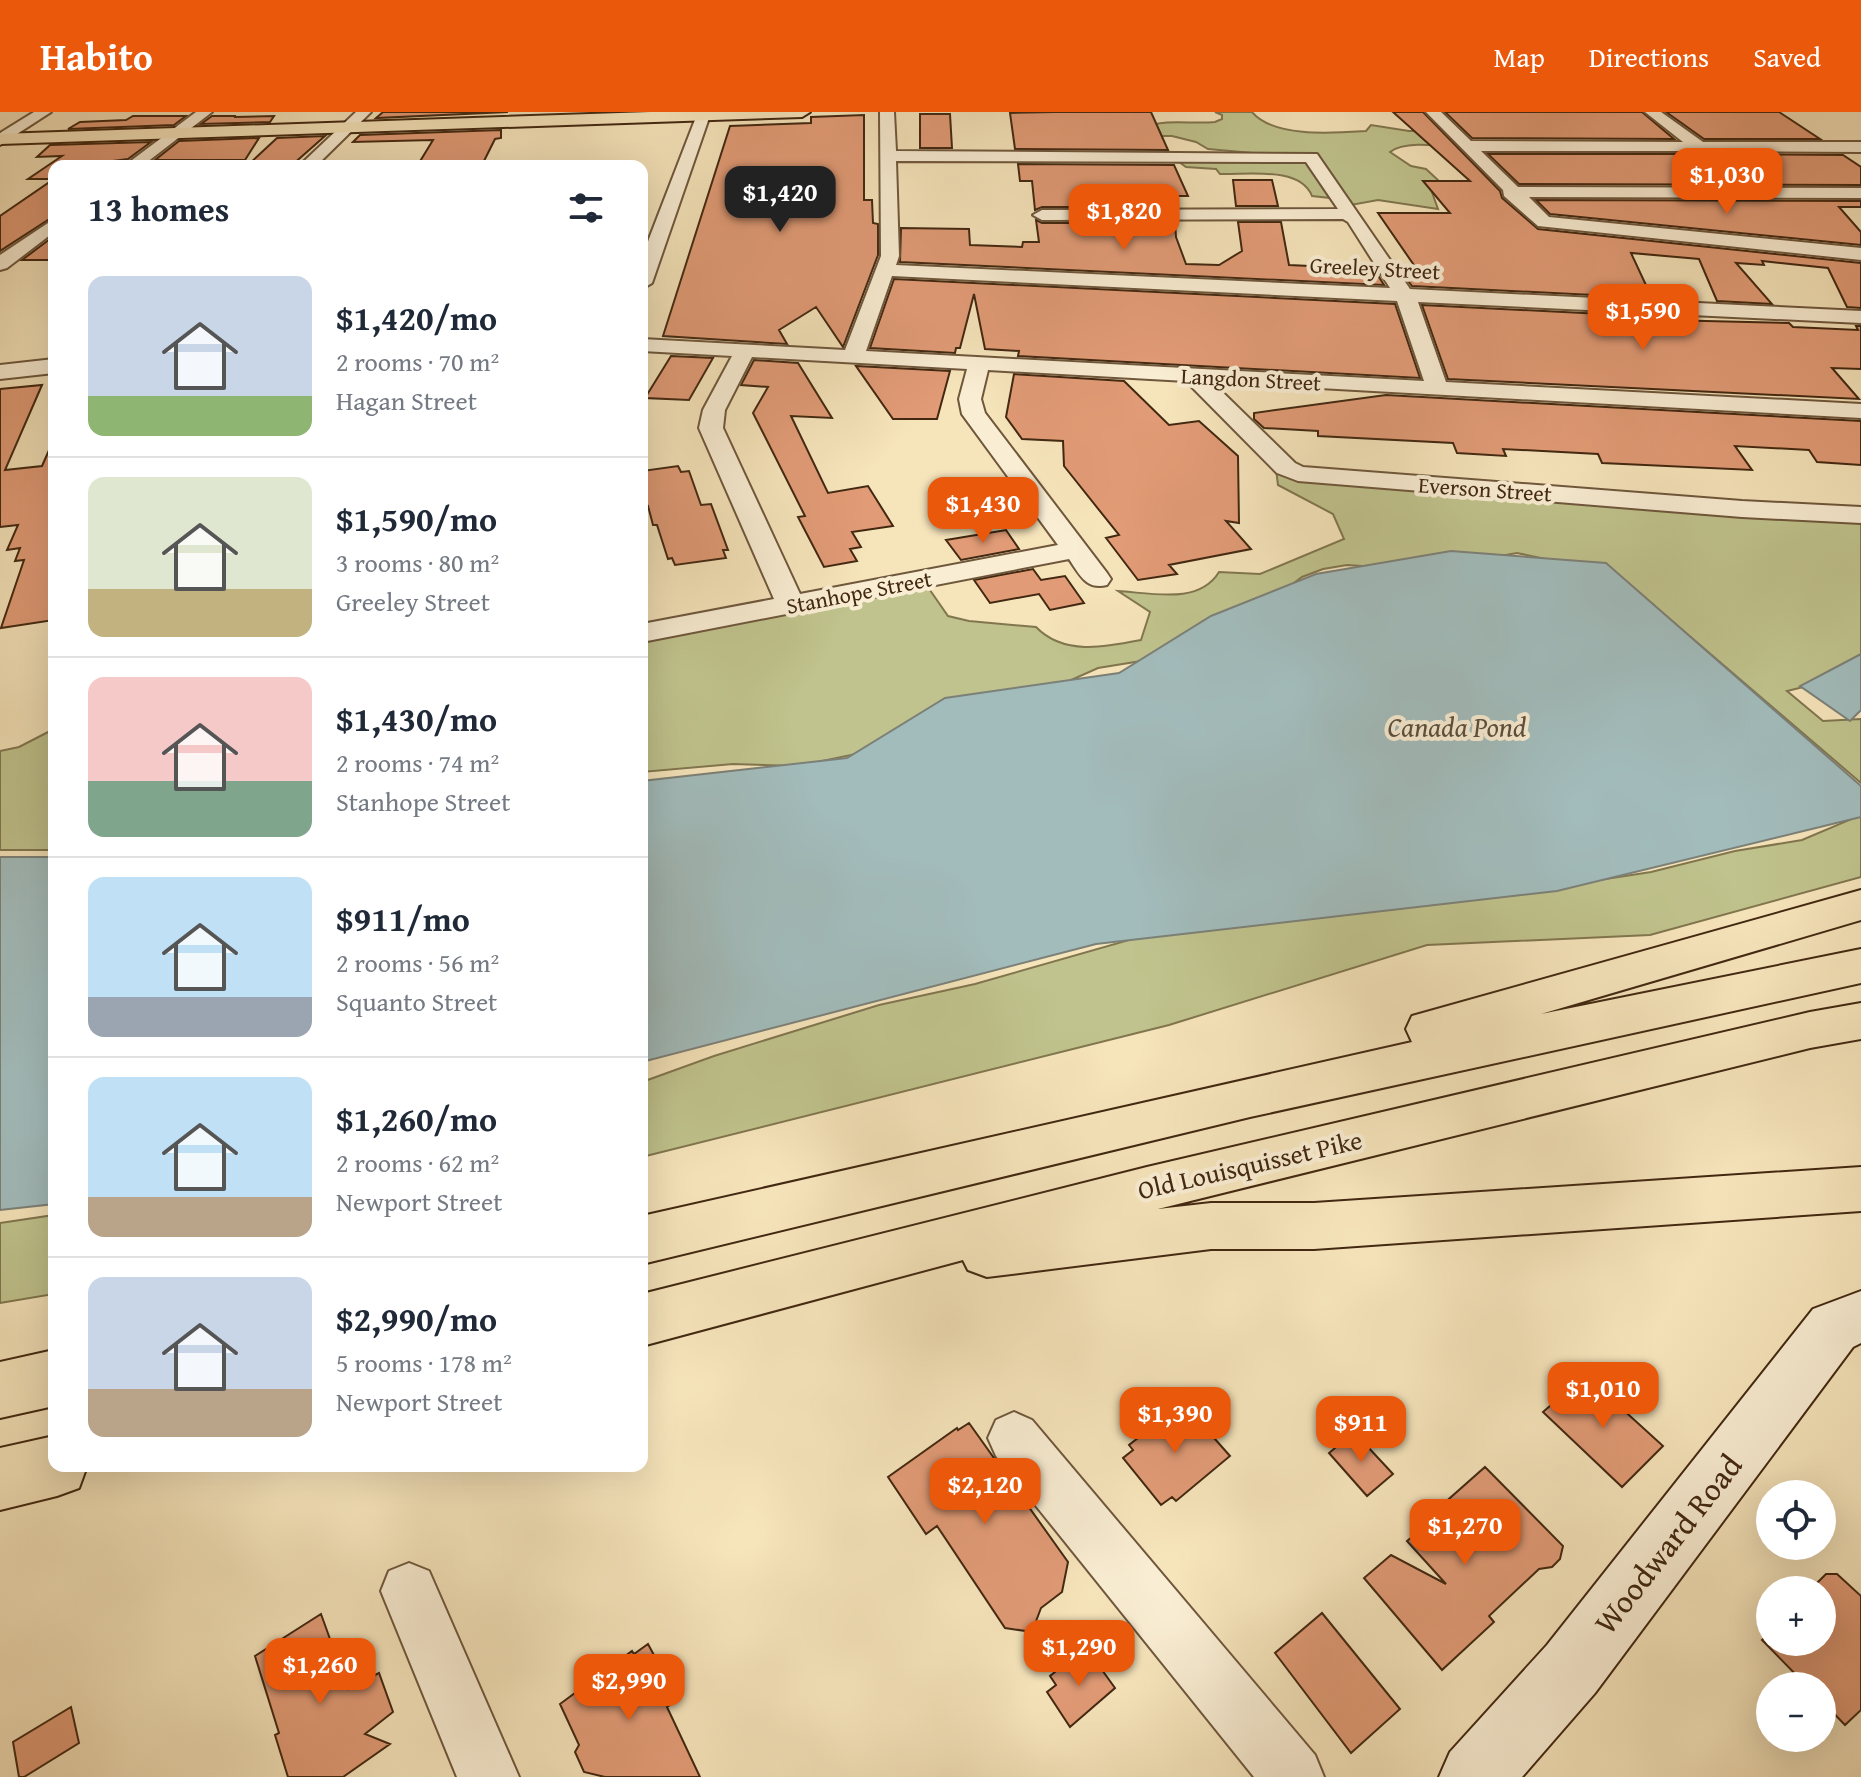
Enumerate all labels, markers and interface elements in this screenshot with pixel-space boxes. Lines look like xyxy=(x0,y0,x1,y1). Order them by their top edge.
text: Habito xyxy=(40,28,153,84)
text: Map xyxy=(1493,36,1545,77)
text: Directions xyxy=(1589,36,1709,77)
text: Saved xyxy=(1753,36,1821,77)
pin: $1,030 xyxy=(1662,148,1792,216)
text: $1,030 xyxy=(1690,154,1764,193)
pin: $1,420 xyxy=(715,166,845,234)
text: $1,420 xyxy=(743,172,817,211)
text: 13 homes xyxy=(88,184,229,233)
pin: $1,820 xyxy=(1059,184,1189,252)
icon: filters xyxy=(564,186,608,230)
text: $1,820 xyxy=(1087,190,1161,229)
street label: Greeley Street xyxy=(1309,249,1441,287)
pin: $1,590 xyxy=(1578,284,1708,352)
text: $1,590 xyxy=(1606,290,1680,329)
text: $1,420/mo xyxy=(336,293,497,342)
icon: home xyxy=(152,308,248,404)
text: 2 rooms · 70 m² xyxy=(336,342,499,381)
street label: Langdon Street xyxy=(1180,359,1322,399)
text: Hagan Street xyxy=(336,381,477,420)
street label: Everson Street xyxy=(1417,468,1553,510)
pin: $1,430 xyxy=(918,477,1048,545)
text: $1,430 xyxy=(946,483,1020,522)
text: $1,590/mo xyxy=(336,494,497,543)
icon: home xyxy=(152,509,248,605)
text: 3 rooms · 80 m² xyxy=(336,543,499,582)
street label: Stanhope Street xyxy=(784,562,935,622)
text: Greeley Street xyxy=(336,582,490,621)
text: $1,430/mo xyxy=(336,694,497,743)
water label: Canada Pond xyxy=(1388,706,1527,747)
icon: home xyxy=(152,709,248,805)
text: 2 rooms · 74 m² xyxy=(336,743,499,782)
text: Stanhope Street xyxy=(336,782,510,821)
text: $911/mo xyxy=(336,894,470,943)
icon: home xyxy=(152,909,248,1005)
text: 2 rooms · 56 m² xyxy=(336,943,499,982)
text: Squanto Street xyxy=(336,982,497,1021)
text: $1,260/mo xyxy=(336,1094,497,1143)
icon: home xyxy=(152,1109,248,1205)
street label: Old Louisquisset Pike xyxy=(1134,1120,1366,1209)
text: 2 rooms · 62 m² xyxy=(336,1143,499,1182)
text: Newport Street xyxy=(336,1182,502,1221)
text: $2,990/mo xyxy=(336,1294,497,1343)
icon: home xyxy=(152,1309,248,1405)
text: 5 rooms · 178 m² xyxy=(336,1343,512,1382)
pin: $1,010 xyxy=(1538,1362,1668,1430)
text: $1,010 xyxy=(1566,1368,1640,1407)
text: Newport Street xyxy=(336,1382,502,1421)
pin: $1,390 xyxy=(1110,1387,1240,1455)
text: $1,390 xyxy=(1138,1393,1212,1432)
pin: $911 xyxy=(1314,1396,1408,1464)
text: $911 xyxy=(1334,1402,1388,1441)
street label: Woodward Road xyxy=(1582,1444,1753,1644)
pin: $2,120 xyxy=(920,1458,1050,1526)
text: $2,120 xyxy=(948,1464,1022,1503)
map controls xyxy=(1756,1480,1836,1752)
button: locate xyxy=(1756,1480,1836,1560)
pin: $1,270 xyxy=(1400,1499,1530,1567)
text: $1,270 xyxy=(1428,1505,1502,1544)
button: + xyxy=(1756,1576,1836,1656)
pin: $1,290 xyxy=(1014,1620,1144,1688)
text: $1,290 xyxy=(1042,1626,1116,1665)
pin: $1,260 xyxy=(255,1638,385,1706)
text: $1,260 xyxy=(283,1644,357,1683)
pin: $2,990 xyxy=(564,1654,694,1722)
text: $2,990 xyxy=(592,1660,666,1699)
button: − xyxy=(1756,1672,1836,1752)

